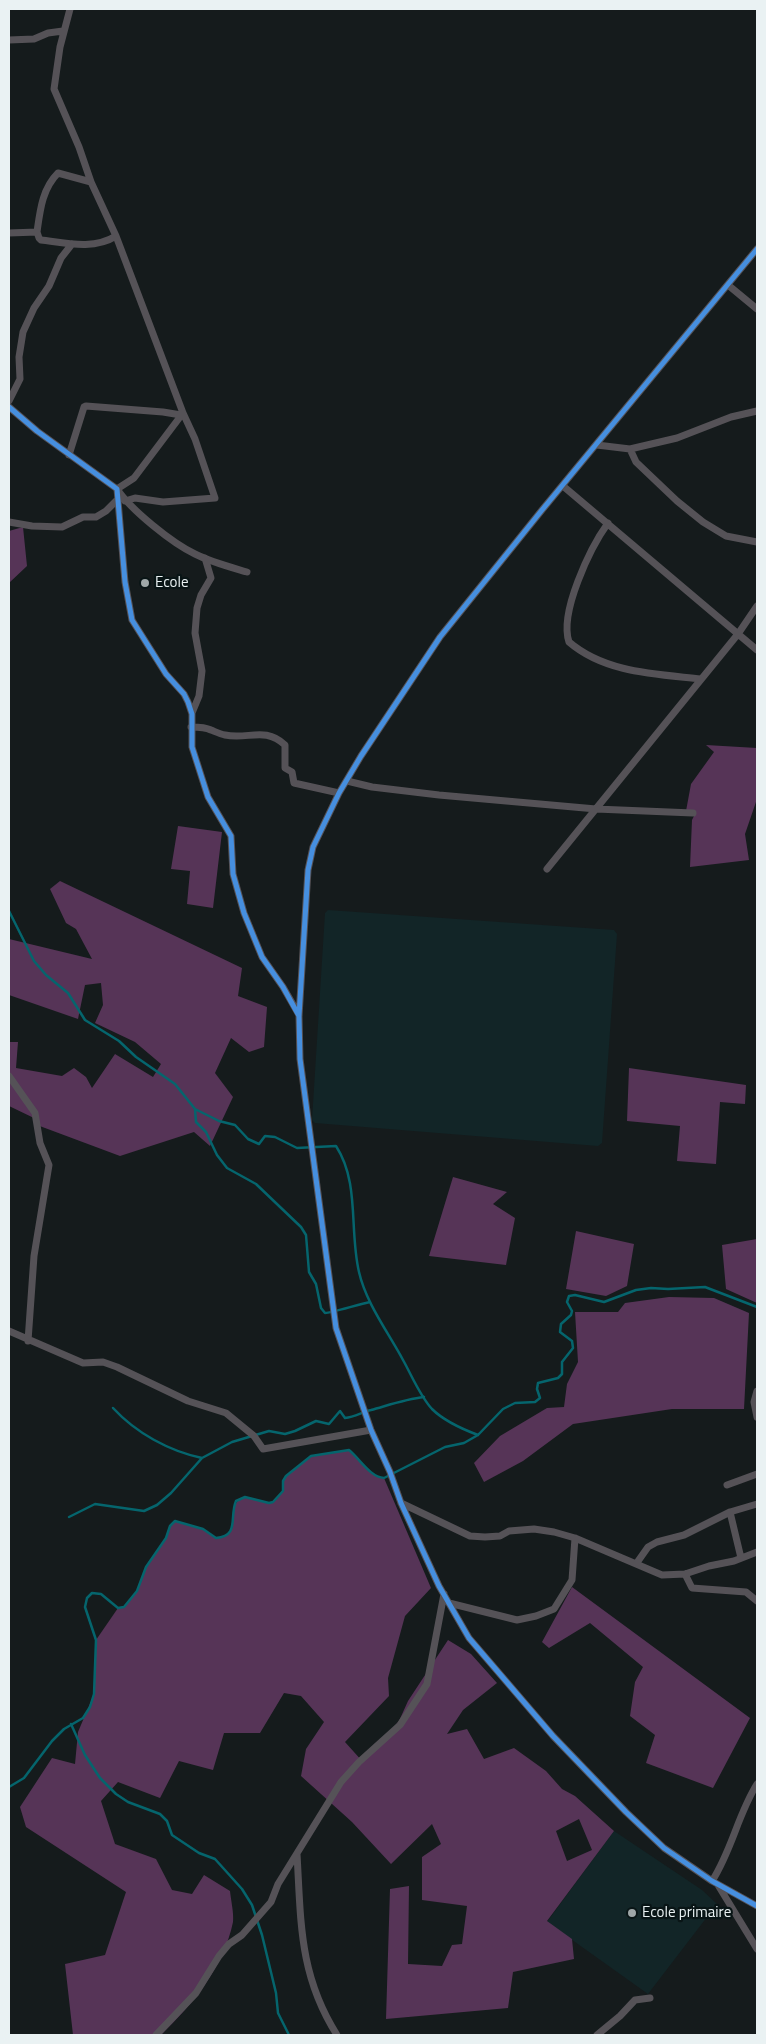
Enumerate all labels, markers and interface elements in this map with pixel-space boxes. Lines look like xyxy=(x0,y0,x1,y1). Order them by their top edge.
place label: Ecole xyxy=(155,574,189,592)
marker: Ecole xyxy=(139,577,151,589)
place label: Ecole primaire xyxy=(642,1904,731,1922)
marker: Ecole primaire xyxy=(626,1907,638,1919)

